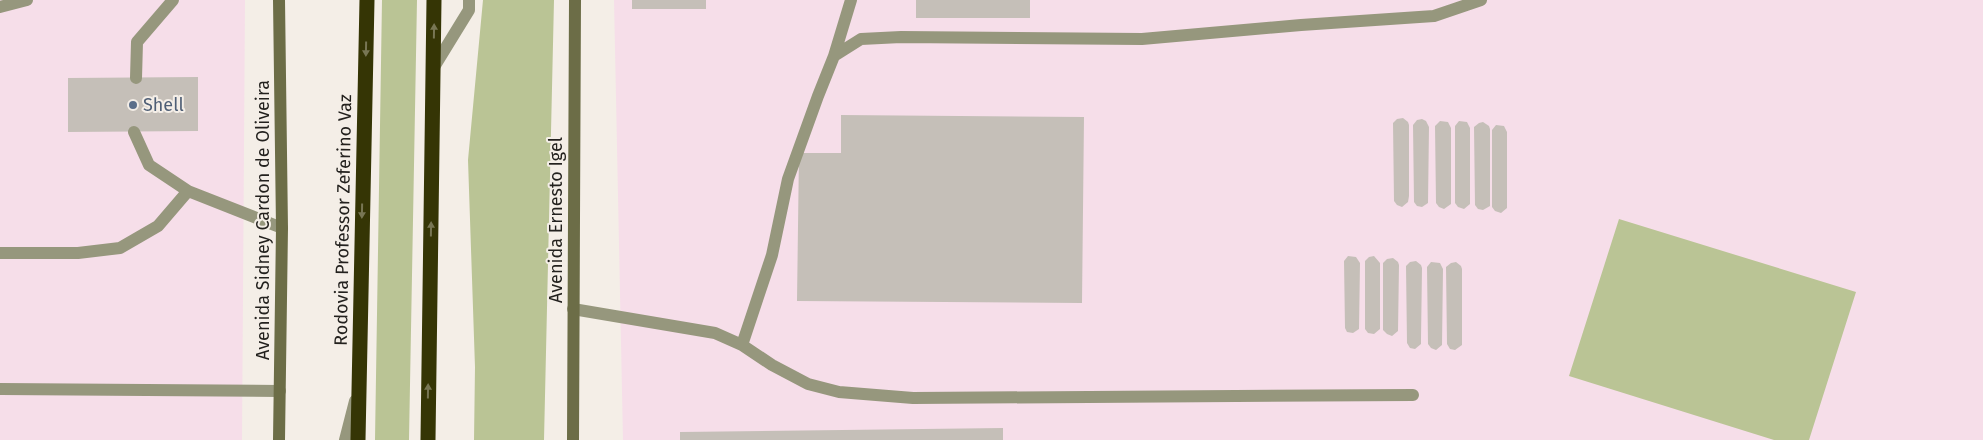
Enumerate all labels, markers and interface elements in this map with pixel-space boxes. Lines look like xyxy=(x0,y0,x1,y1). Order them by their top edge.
one-way arrow xyxy=(430,23,438,39)
one-way arrow xyxy=(361,41,369,57)
street label: Avenida Sidney Cardon de Oliveira xyxy=(252,80,274,360)
place label: Shell xyxy=(143,94,184,116)
street label: Rodovia Professor Zeferino Vaz xyxy=(330,94,356,346)
marker: Shell xyxy=(127,99,139,111)
street label: Avenida Ernesto Igel xyxy=(545,137,567,303)
one-way arrow xyxy=(358,203,366,219)
one-way arrow xyxy=(427,221,435,237)
one-way arrow xyxy=(424,383,432,399)

